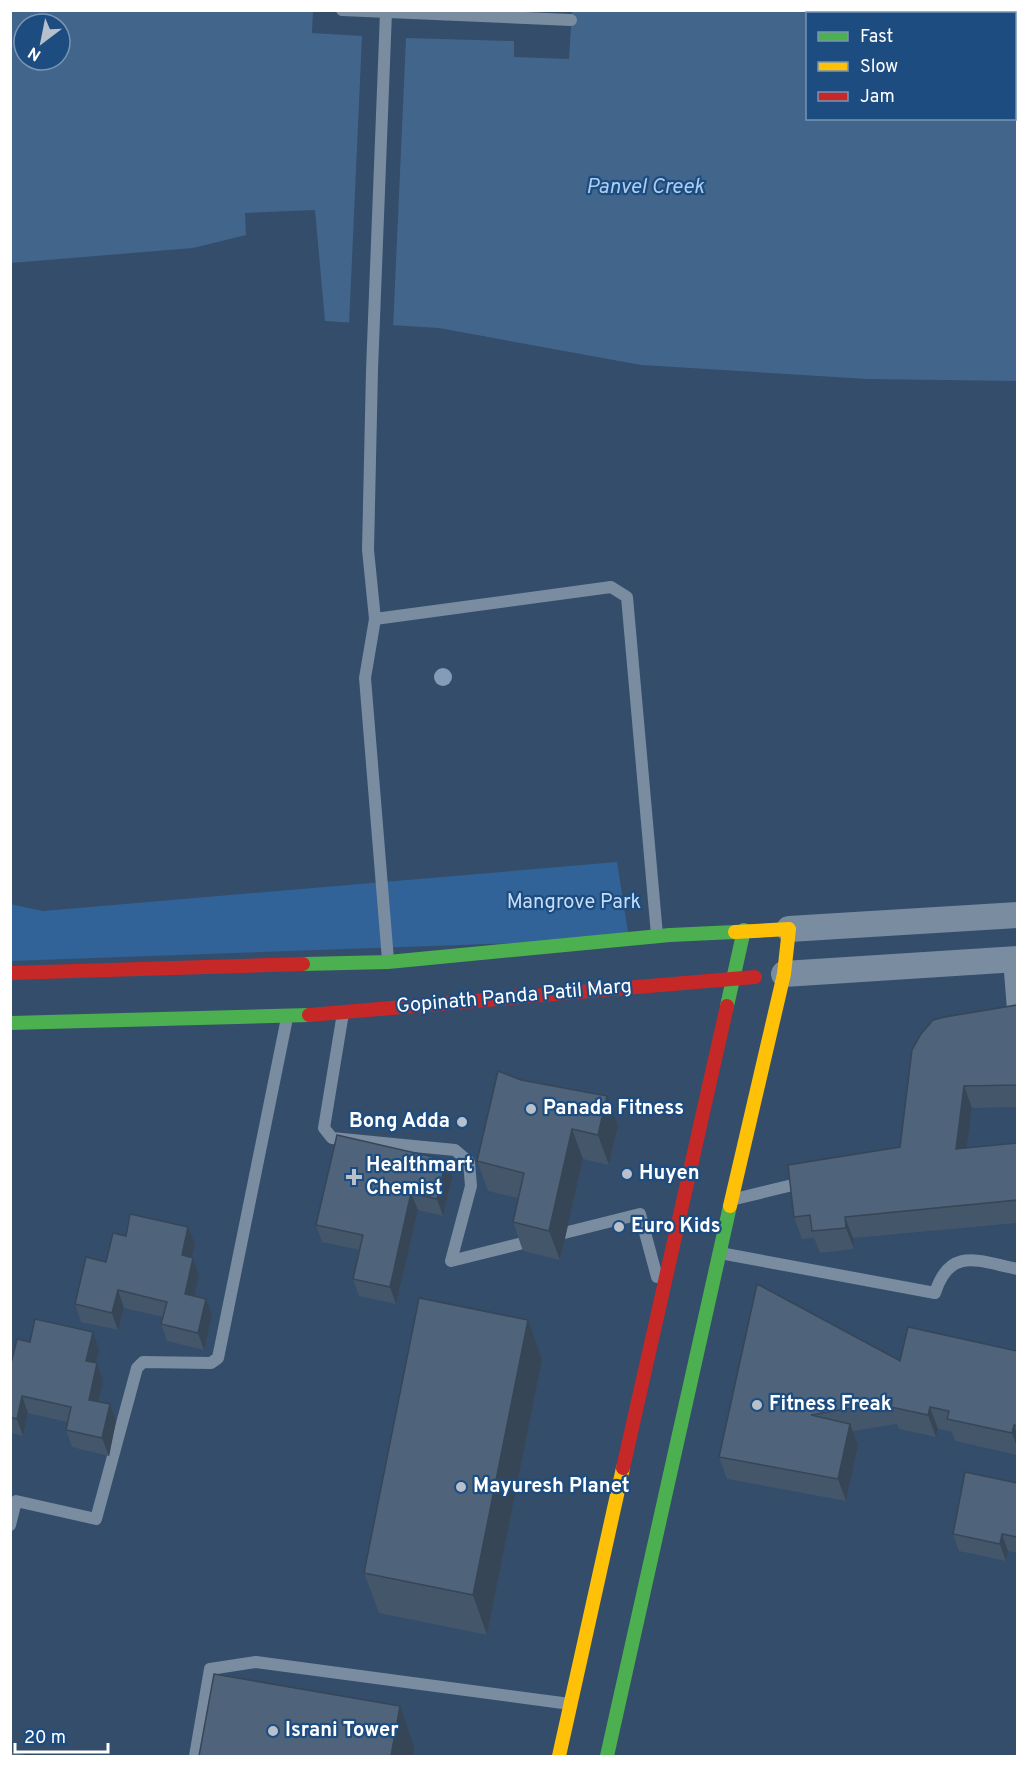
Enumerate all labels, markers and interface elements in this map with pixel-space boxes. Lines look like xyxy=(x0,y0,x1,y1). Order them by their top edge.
north arrow xyxy=(12,12,72,72)
legend xyxy=(806,12,1016,120)
text: Fast xyxy=(860,26,893,49)
text: N xyxy=(25,41,45,65)
text: Slow xyxy=(860,56,898,79)
text: Jam xyxy=(860,86,895,109)
water label: Panvel Creek xyxy=(586,174,704,201)
park label: Mangrove Park xyxy=(507,890,641,916)
street label: Gopinath Panda Patil Marg xyxy=(395,974,633,1020)
place label: Panada Fitness xyxy=(543,1096,684,1122)
marker: Panada Fitness xyxy=(524,1102,538,1116)
place label: Bong Adda xyxy=(349,1109,450,1135)
marker: Bong Adda xyxy=(455,1115,469,1129)
place label: Healthmart Chemist xyxy=(366,1153,473,1202)
place label: Huyen xyxy=(639,1161,699,1187)
marker: Huyen xyxy=(620,1167,634,1181)
marker: Healthmart Chemist xyxy=(347,1170,361,1184)
place label: Euro Kids xyxy=(631,1214,721,1240)
marker: Euro Kids xyxy=(612,1220,626,1234)
place label: Fitness Freak xyxy=(769,1392,892,1418)
marker: Fitness Freak xyxy=(750,1398,764,1412)
place label: Mayuresh Planet xyxy=(473,1474,630,1500)
marker: Mayuresh Planet xyxy=(454,1480,468,1494)
scale bar xyxy=(15,1716,108,1754)
place label: Israni Tower xyxy=(285,1718,399,1744)
marker: Israni Tower xyxy=(266,1724,280,1738)
text: 20 m xyxy=(24,1727,66,1750)

